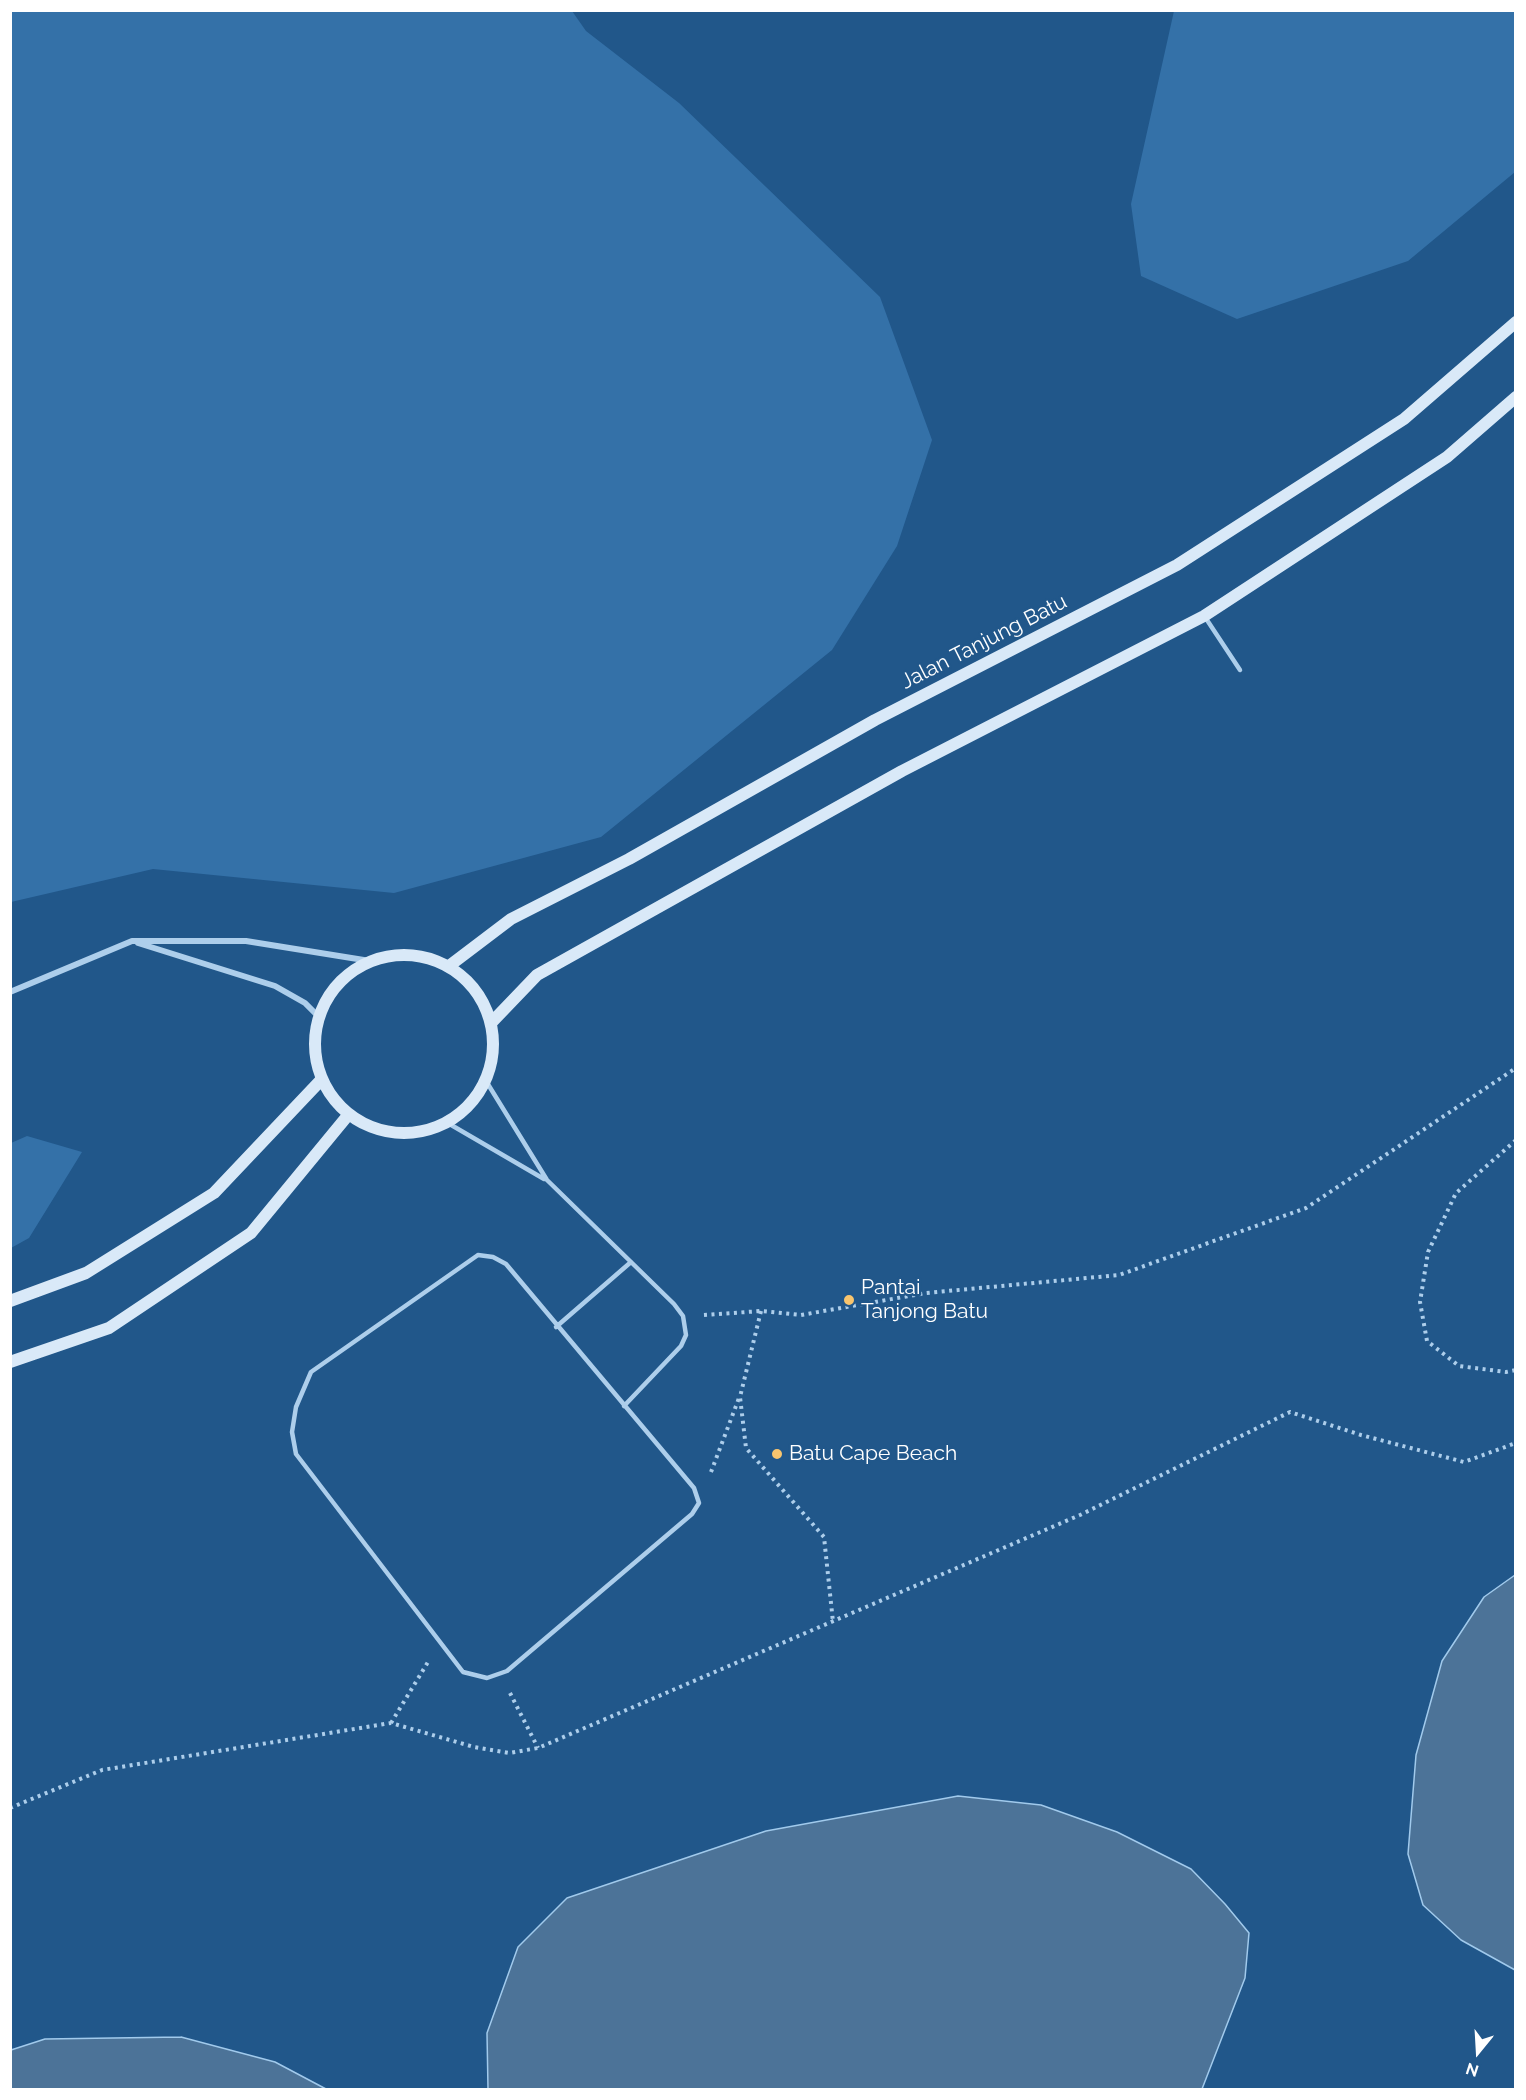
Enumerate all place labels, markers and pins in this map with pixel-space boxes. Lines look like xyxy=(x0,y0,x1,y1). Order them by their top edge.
place label: Pantai Tanjong Batu xyxy=(861,1275,988,1325)
marker: Pantai Tanjong Batu xyxy=(842,1293,856,1307)
place label: Batu Cape Beach xyxy=(789,1441,957,1467)
marker: Batu Cape Beach xyxy=(770,1447,784,1461)

